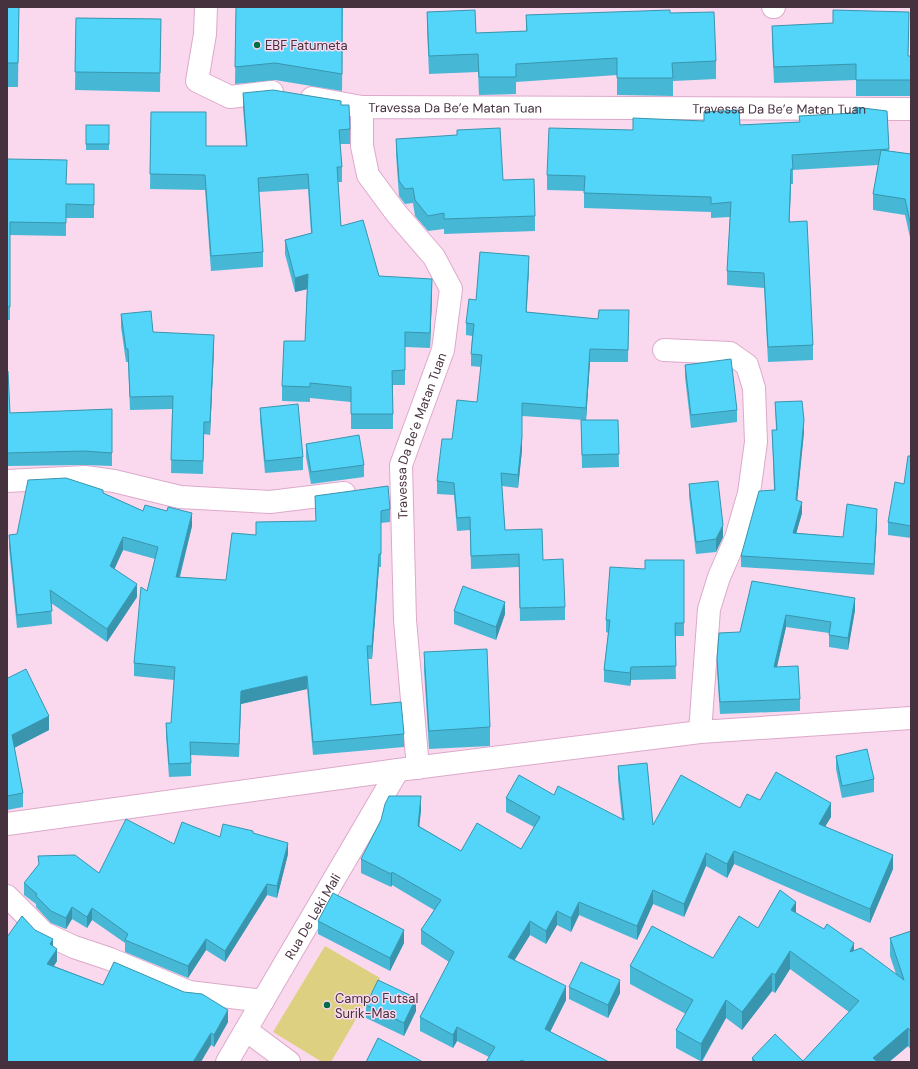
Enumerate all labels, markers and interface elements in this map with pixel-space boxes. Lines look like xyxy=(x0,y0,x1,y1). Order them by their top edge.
place label: EBF Fatumeta xyxy=(265,37,347,54)
marker: EBF Fatumeta xyxy=(252,40,262,50)
street label: Travessa Da Be’e Matan Tuan xyxy=(368,99,542,117)
street label: Travessa Da Be’e Matan Tuan xyxy=(692,100,866,118)
street label: Travessa Da Be’e Matan Tuan xyxy=(393,350,450,520)
street label: Rua De Leki Mali xyxy=(281,870,345,962)
place label: Campo Futsal Surik-Mas xyxy=(335,990,418,1022)
marker: Campo Futsal Surik-Mas xyxy=(322,1000,332,1010)

